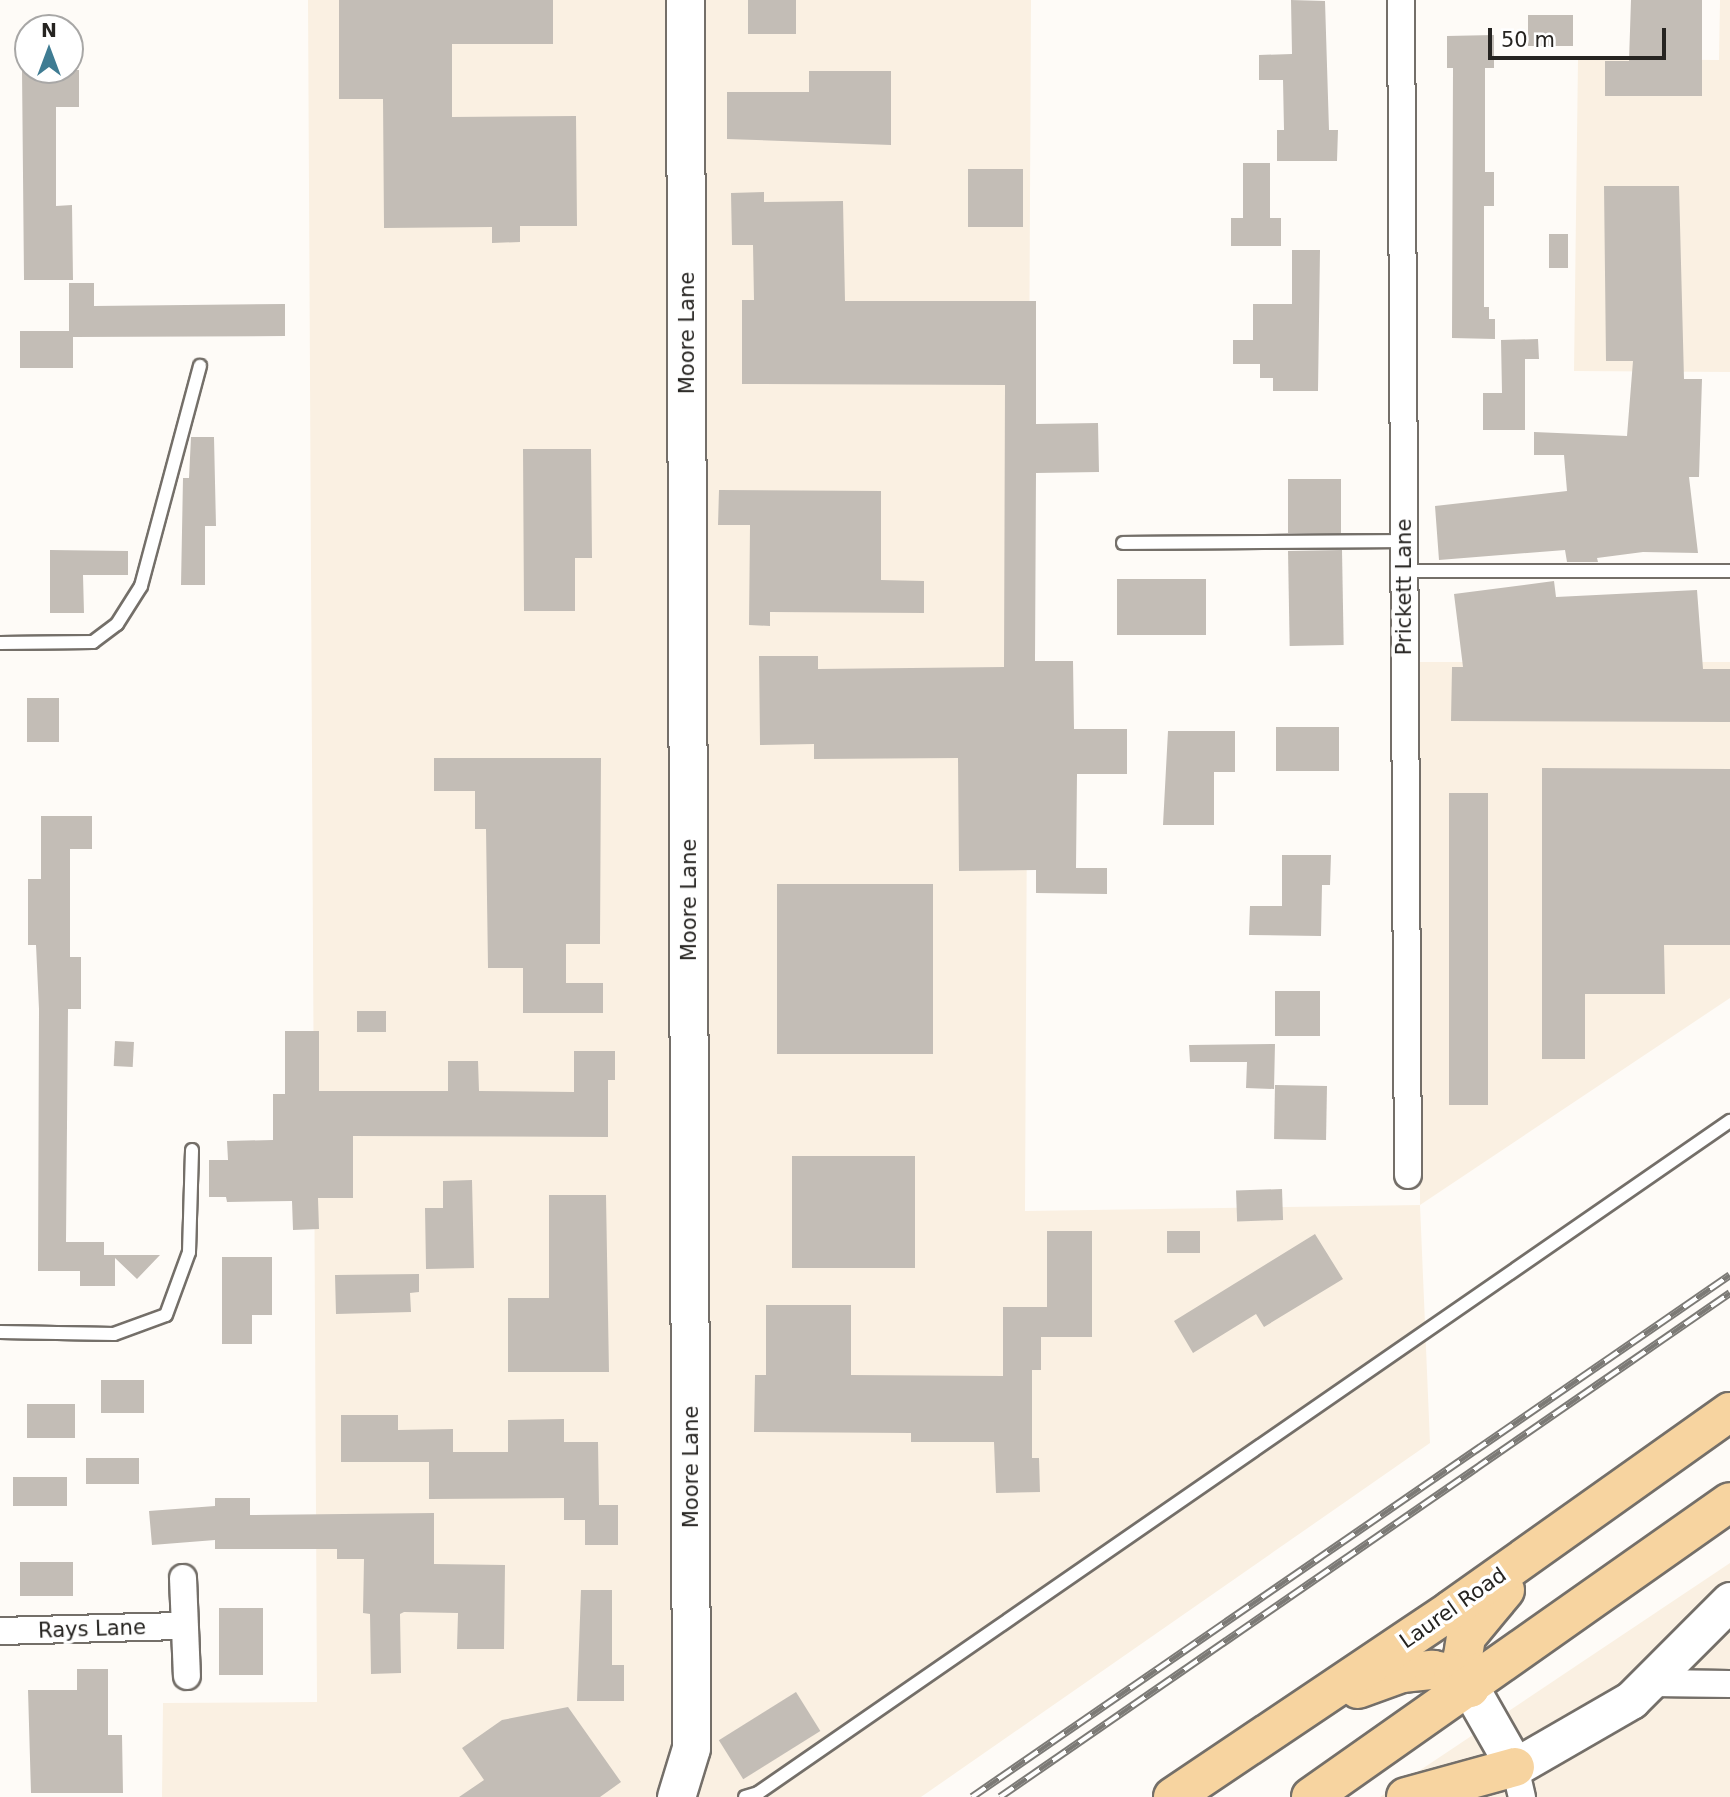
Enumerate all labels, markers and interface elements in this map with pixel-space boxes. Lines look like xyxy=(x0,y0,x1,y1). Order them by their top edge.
north arrow xyxy=(14,14,84,84)
scale bar xyxy=(1492,14,1670,58)
text: N xyxy=(41,19,57,41)
text: 50 m xyxy=(1501,28,1555,52)
street label: Moore Lane xyxy=(674,272,700,394)
street label: Prickett Lane xyxy=(1391,519,1417,655)
street label: Moore Lane xyxy=(676,839,702,961)
street label: Moore Lane xyxy=(678,1406,704,1528)
street label: Laurel Road xyxy=(1395,1562,1511,1654)
street label: Rays Lane xyxy=(38,1615,146,1643)

